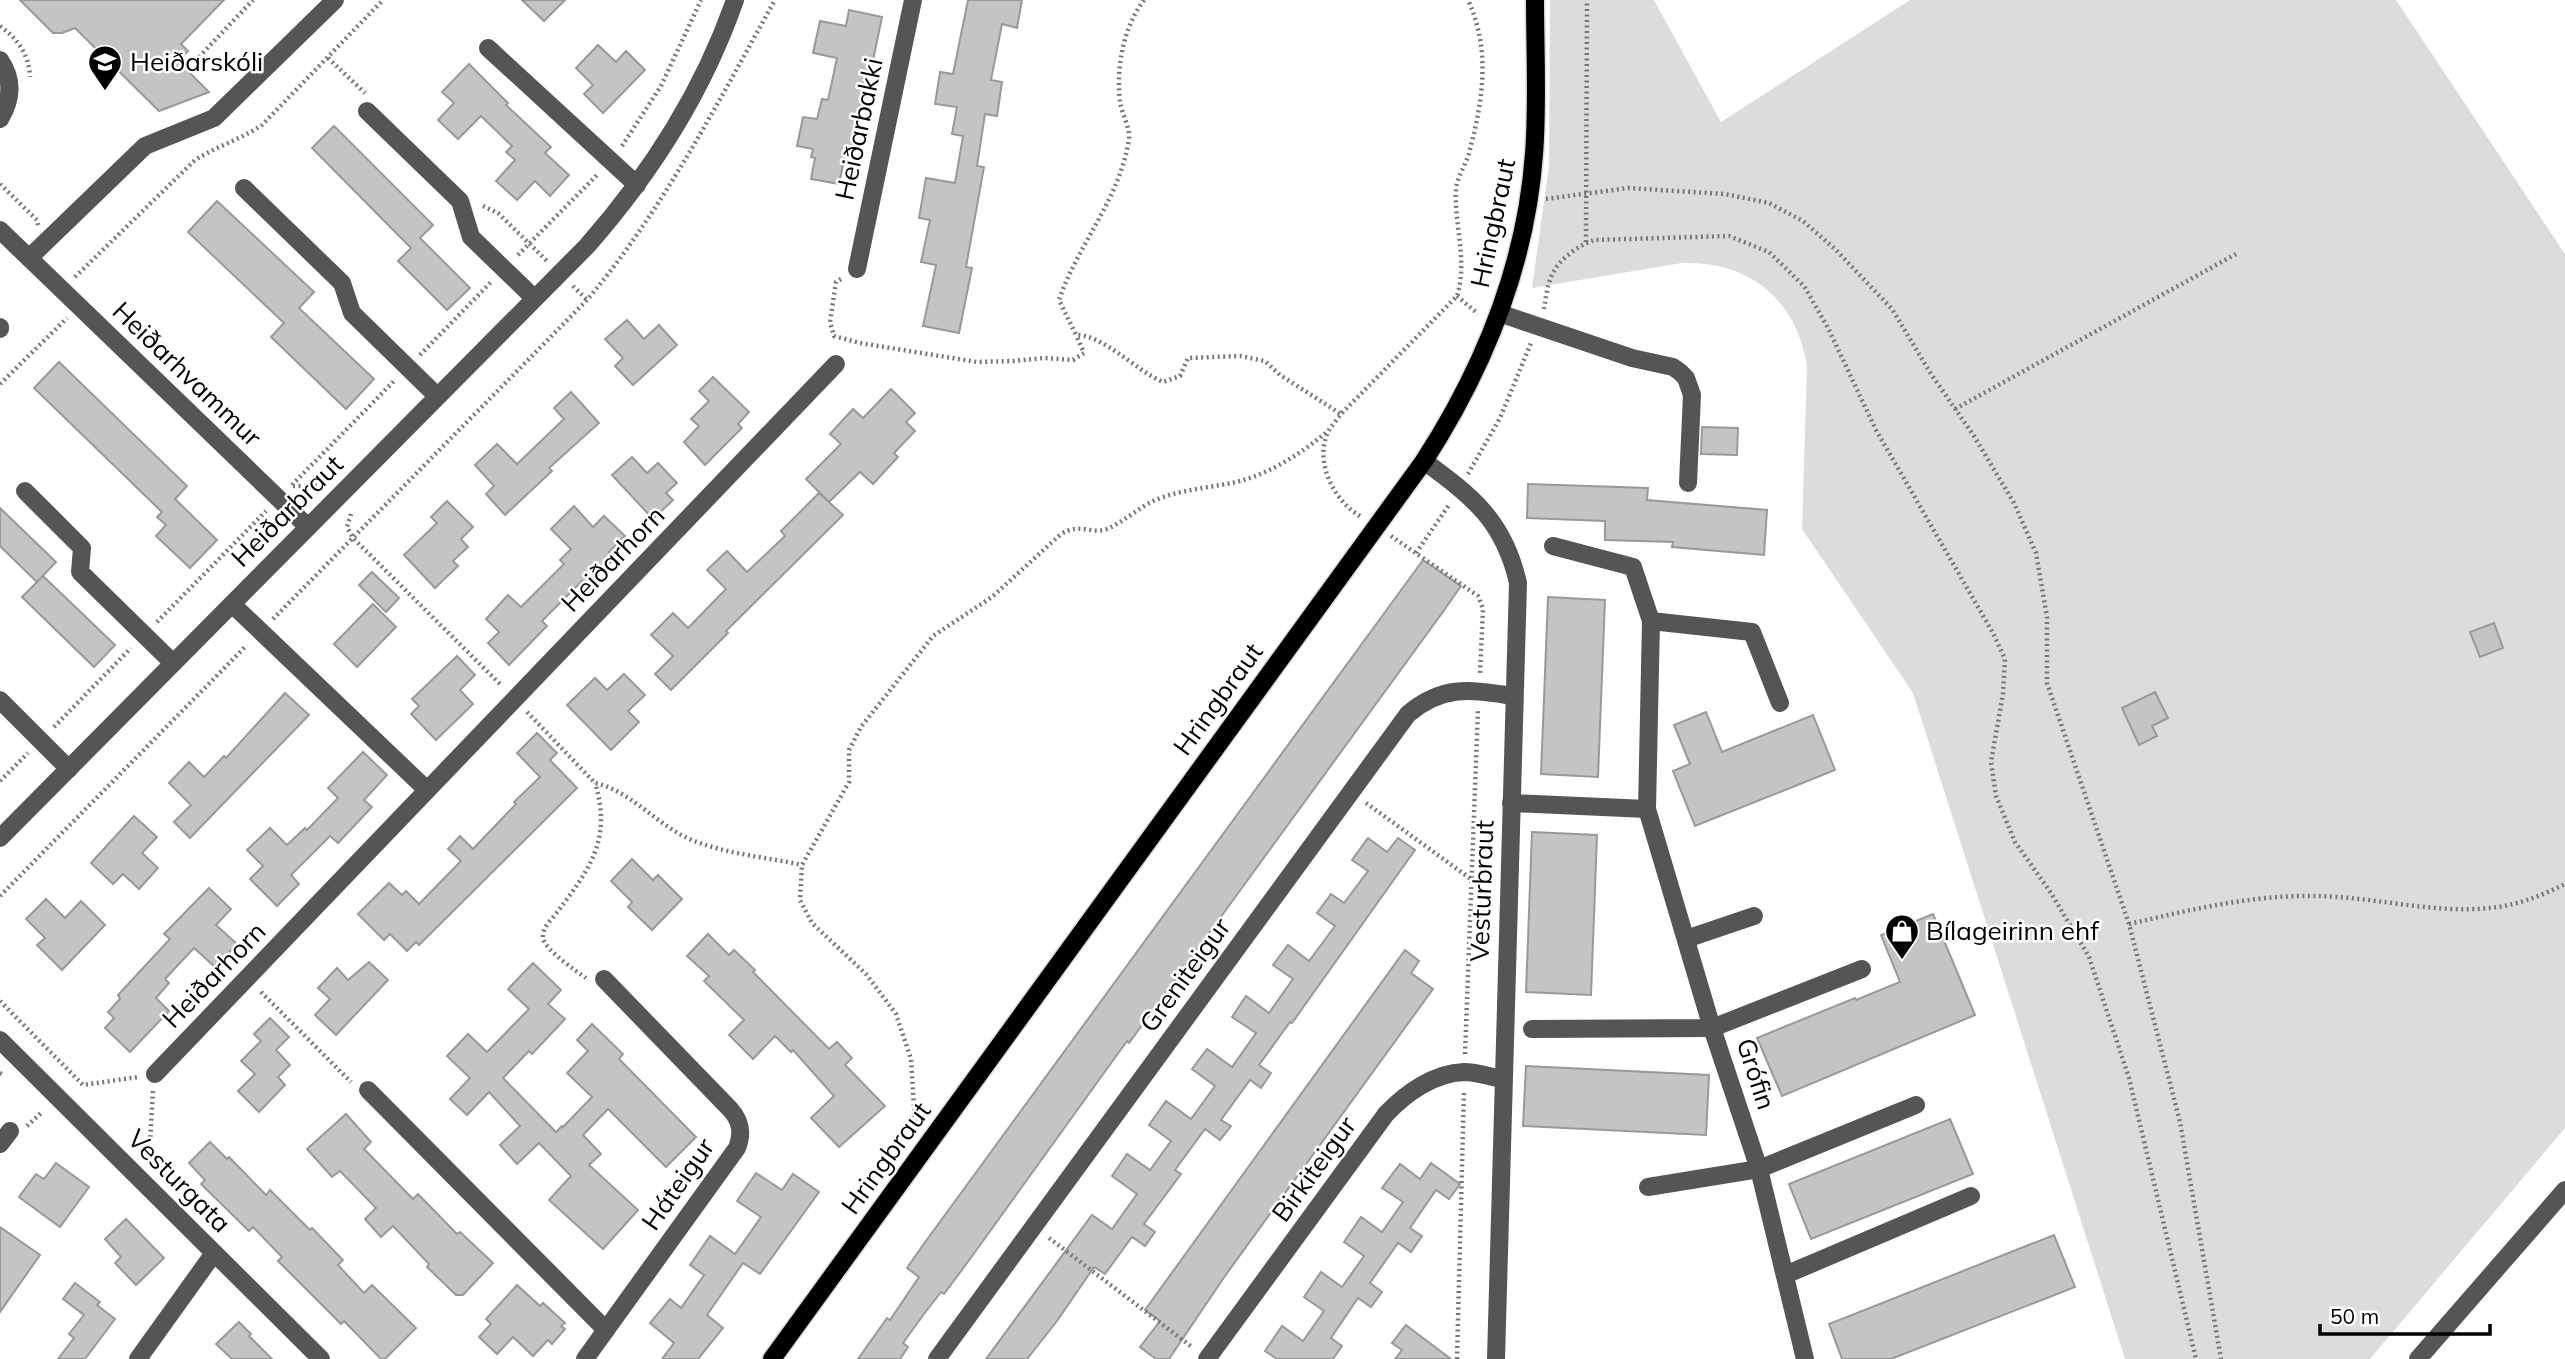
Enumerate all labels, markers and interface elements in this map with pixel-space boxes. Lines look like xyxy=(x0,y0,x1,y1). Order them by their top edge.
school or university icon: Heiðarskóli xyxy=(86,43,124,92)
place label: Heiðarskóli xyxy=(130,45,263,78)
street label: Heiðarbakki xyxy=(827,55,890,203)
street label: Hringbraut xyxy=(1463,155,1522,290)
street label: Heiðarhvammur xyxy=(106,294,269,453)
street label: Heiðarbraut xyxy=(224,448,350,574)
street label: Heiðarhorn xyxy=(554,499,671,619)
street label: Hringbraut xyxy=(1166,636,1269,761)
street label: Vesturbraut xyxy=(1463,820,1500,962)
street label: Greniteigur xyxy=(1132,911,1237,1038)
shop icon: Bílageirinn ehf xyxy=(1883,912,1921,961)
place label: Bílageirinn ehf xyxy=(1926,914,2100,947)
street label: Heiðarhorn xyxy=(155,915,272,1035)
street label: Grófin xyxy=(1729,1034,1783,1114)
street label: Hringbraut xyxy=(834,1095,937,1220)
street label: Birkiteigur xyxy=(1264,1109,1363,1228)
street label: Vesturgata xyxy=(121,1122,238,1239)
street label: Háteigur xyxy=(634,1131,722,1236)
scale bar xyxy=(2320,1292,2490,1336)
text: 50 m xyxy=(2330,1303,2379,1329)

